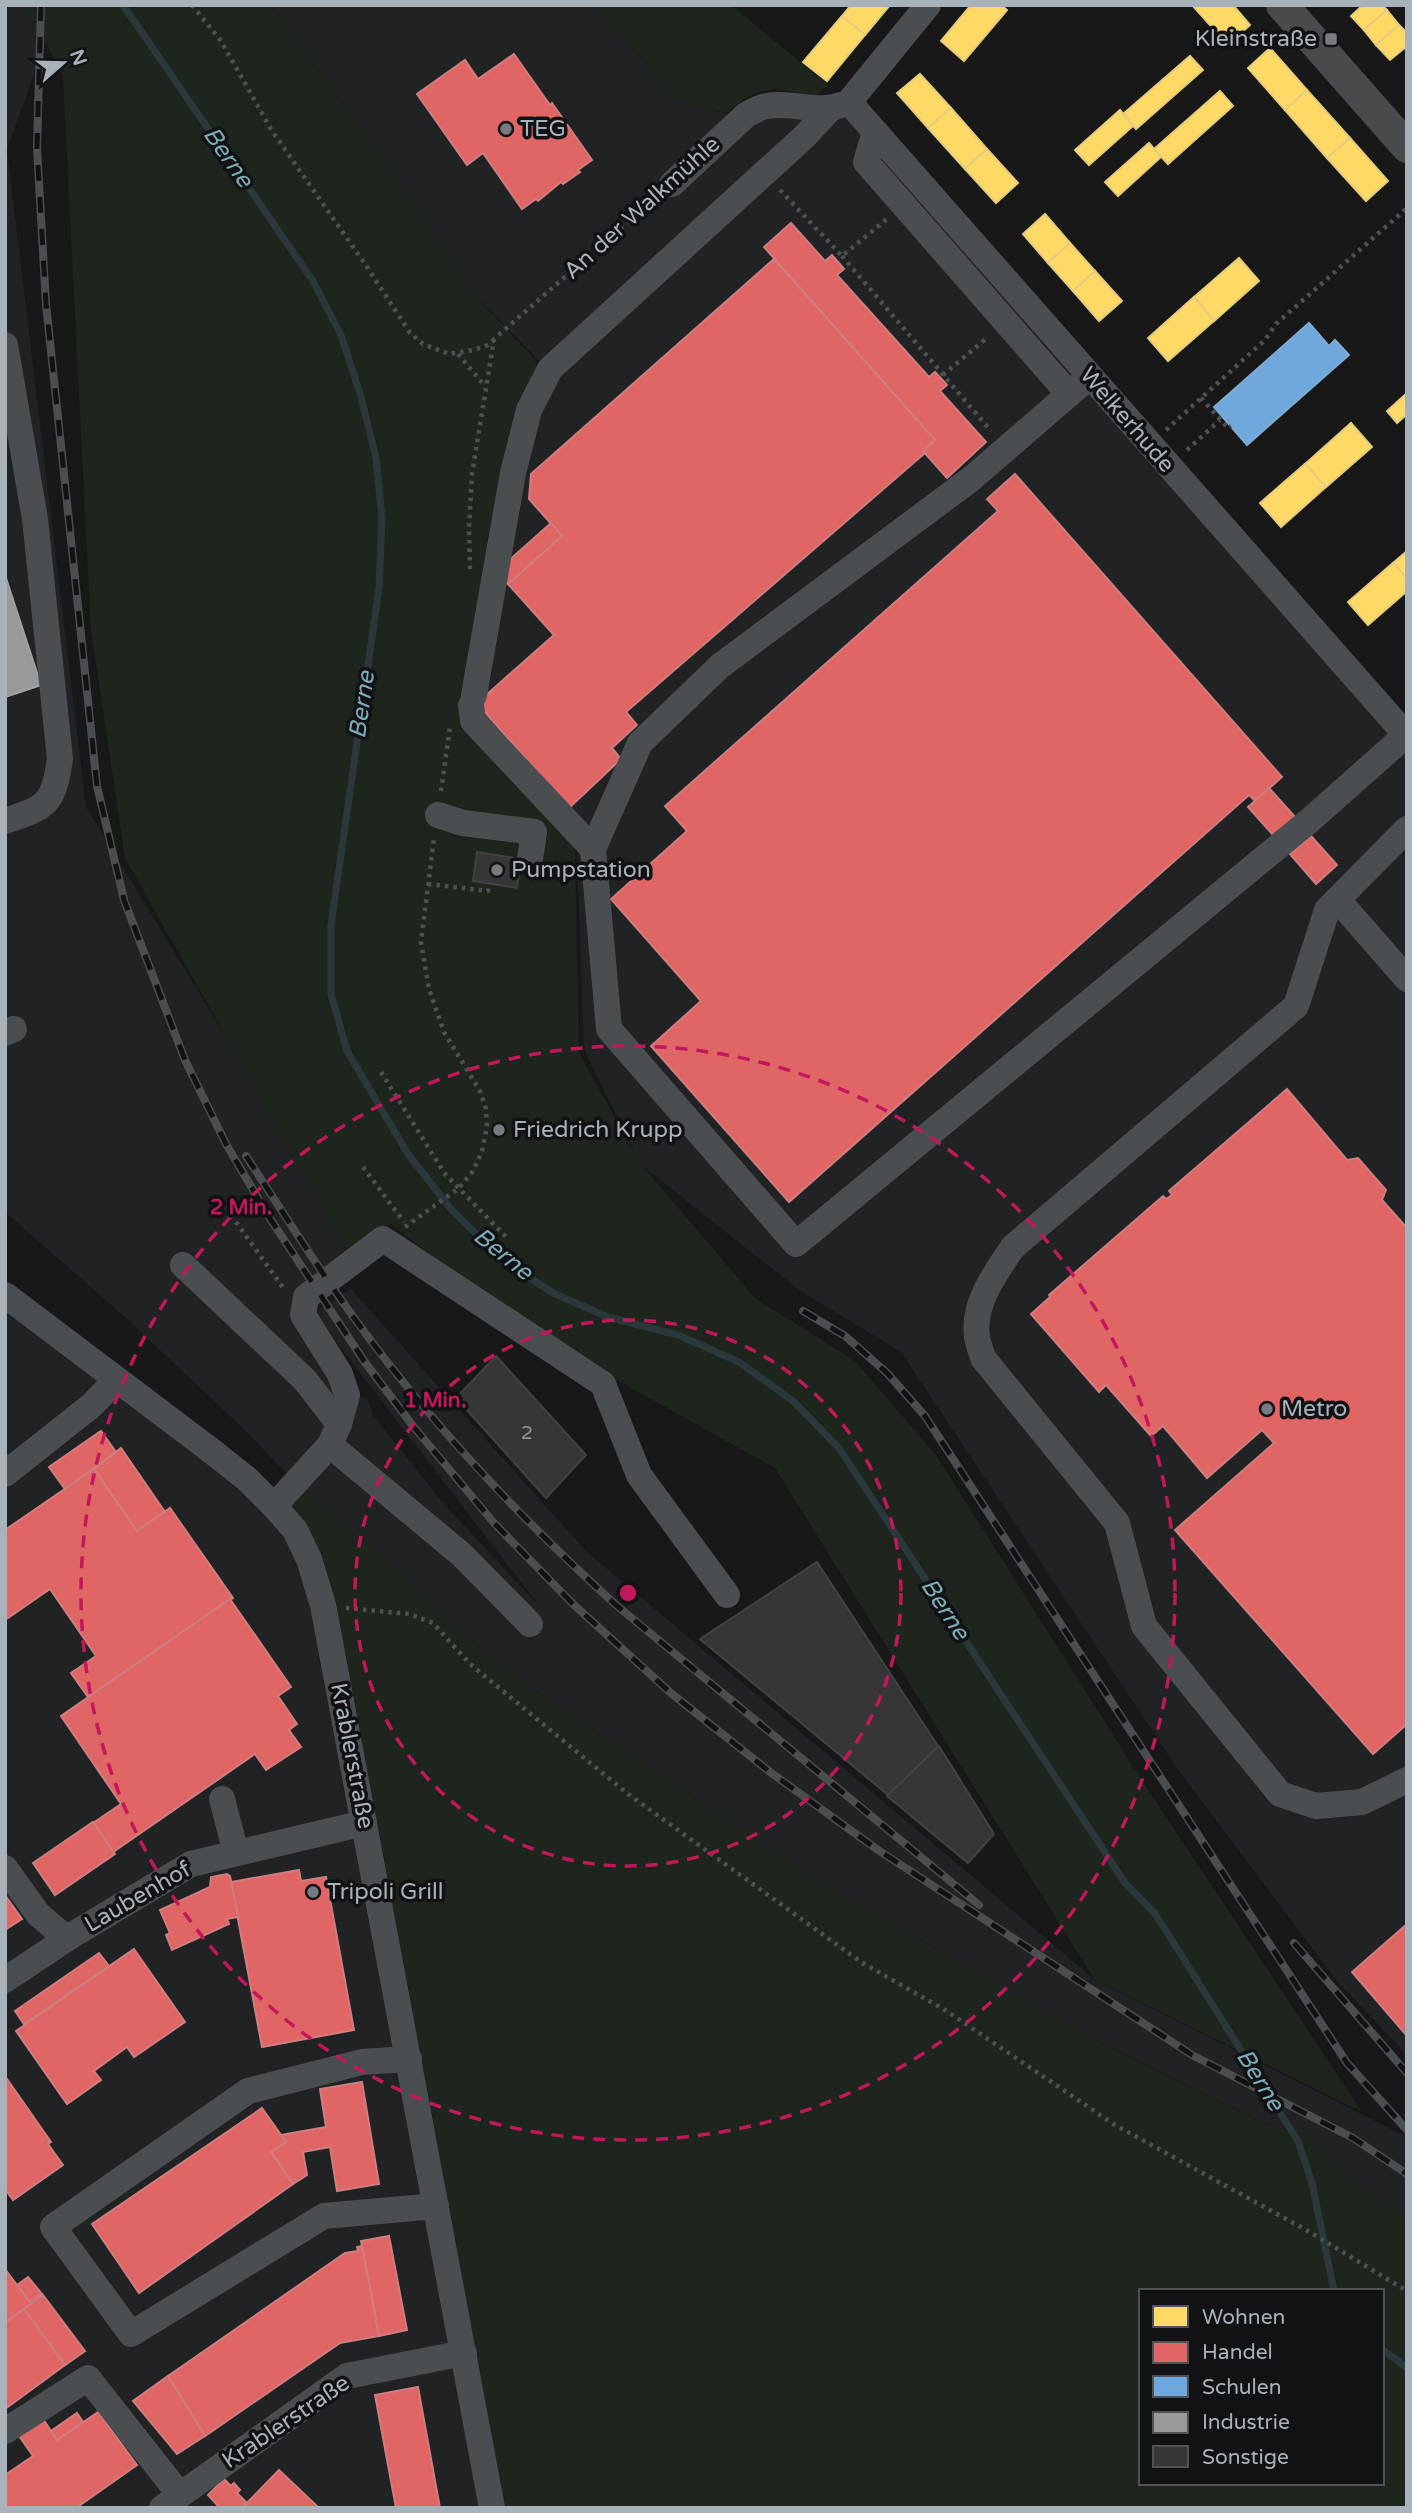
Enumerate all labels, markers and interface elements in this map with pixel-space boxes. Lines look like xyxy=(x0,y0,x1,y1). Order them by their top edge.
place label: Kleinstraße xyxy=(1195,25,1317,53)
north arrow xyxy=(28,28,98,98)
marker: Kleinstraße xyxy=(1323,31,1339,47)
text: N xyxy=(65,47,91,68)
place label: TEG xyxy=(520,115,566,143)
water label: Berne xyxy=(197,121,260,194)
marker: TEG xyxy=(498,121,514,137)
street label: An der Walkmühle xyxy=(558,130,726,286)
street label: Welkerhude xyxy=(1074,362,1180,478)
water label: Berne xyxy=(343,668,381,740)
place label: Pumpstation xyxy=(511,856,651,884)
marker: Pumpstation xyxy=(489,862,505,878)
place label: Friedrich Krupp xyxy=(513,1116,682,1144)
marker: Friedrich Krupp xyxy=(491,1122,507,1138)
text: 2 Min. xyxy=(210,1195,272,1220)
water label: Berne xyxy=(468,1221,539,1287)
text: 1 Min. xyxy=(404,1388,466,1413)
place label: Metro xyxy=(1281,1395,1347,1423)
marker: Metro xyxy=(1259,1401,1275,1417)
house number: 2 xyxy=(521,1422,533,1444)
water label: Berne xyxy=(914,1573,976,1646)
centre of rings xyxy=(616,1581,640,1605)
street label: Krablerstraße xyxy=(324,1681,380,1831)
street label: Laubenhof xyxy=(80,1855,196,1939)
place label: Tripoli Grill xyxy=(327,1878,444,1906)
marker: Tripoli Grill xyxy=(305,1884,321,1900)
water label: Berne xyxy=(1230,2044,1291,2117)
legend xyxy=(1139,2289,1384,2485)
text: Wohnen xyxy=(1202,2305,1285,2330)
text: Handel xyxy=(1202,2340,1273,2365)
street label: Krablerstraße xyxy=(217,2369,355,2475)
text: Schulen xyxy=(1202,2375,1282,2400)
text: Industrie xyxy=(1202,2410,1290,2435)
text: Sonstige xyxy=(1202,2445,1289,2470)

